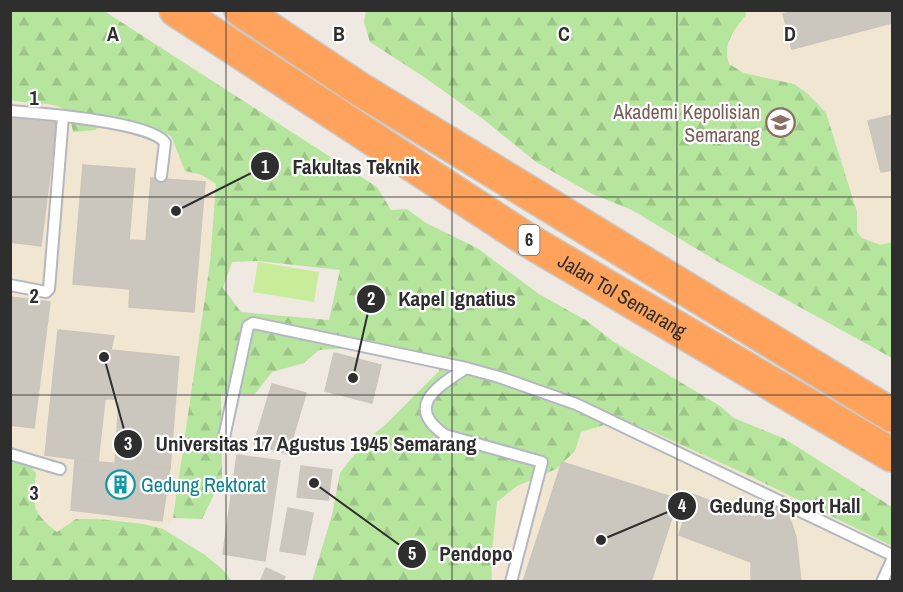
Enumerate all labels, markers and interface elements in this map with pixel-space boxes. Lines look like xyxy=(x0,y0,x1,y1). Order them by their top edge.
text: A xyxy=(107,20,119,47)
text: B xyxy=(333,20,345,47)
text: C xyxy=(558,20,570,47)
text: D xyxy=(784,20,796,47)
text: 1 xyxy=(29,84,39,111)
place label: Akademi Kepolisian Semarang xyxy=(612,98,760,148)
school or university icon: Akademi Kepolisian Semarang xyxy=(765,107,797,139)
callout: Fakultas Teknik xyxy=(250,147,431,186)
text: Fakultas Teknik xyxy=(292,152,420,181)
text: 1 xyxy=(261,154,270,179)
road number: 6 xyxy=(518,225,540,255)
street label: Jalan Tol Semarang xyxy=(553,247,692,344)
callout: Kapel Ignatius xyxy=(356,279,527,318)
text: 2 xyxy=(29,282,39,309)
text: Kapel Ignatius xyxy=(398,284,516,313)
text: 2 xyxy=(367,286,375,311)
callout: Universitas 17 Agustus 1945 Semarang xyxy=(113,425,489,464)
text: Universitas 17 Agustus 1945 Semarang xyxy=(156,429,477,458)
text: 3 xyxy=(124,431,132,456)
building icon: Gedung Rektorat xyxy=(104,469,136,501)
place label: Gedung Rektorat xyxy=(141,471,266,498)
text: 3 xyxy=(29,479,39,506)
callout: Gedung Sport Hall xyxy=(667,486,872,525)
text: Gedung Sport Hall xyxy=(709,491,861,520)
text: 4 xyxy=(678,493,687,518)
callout: Pendopo xyxy=(397,534,525,573)
text: Pendopo xyxy=(439,539,513,568)
text: 5 xyxy=(408,541,416,566)

